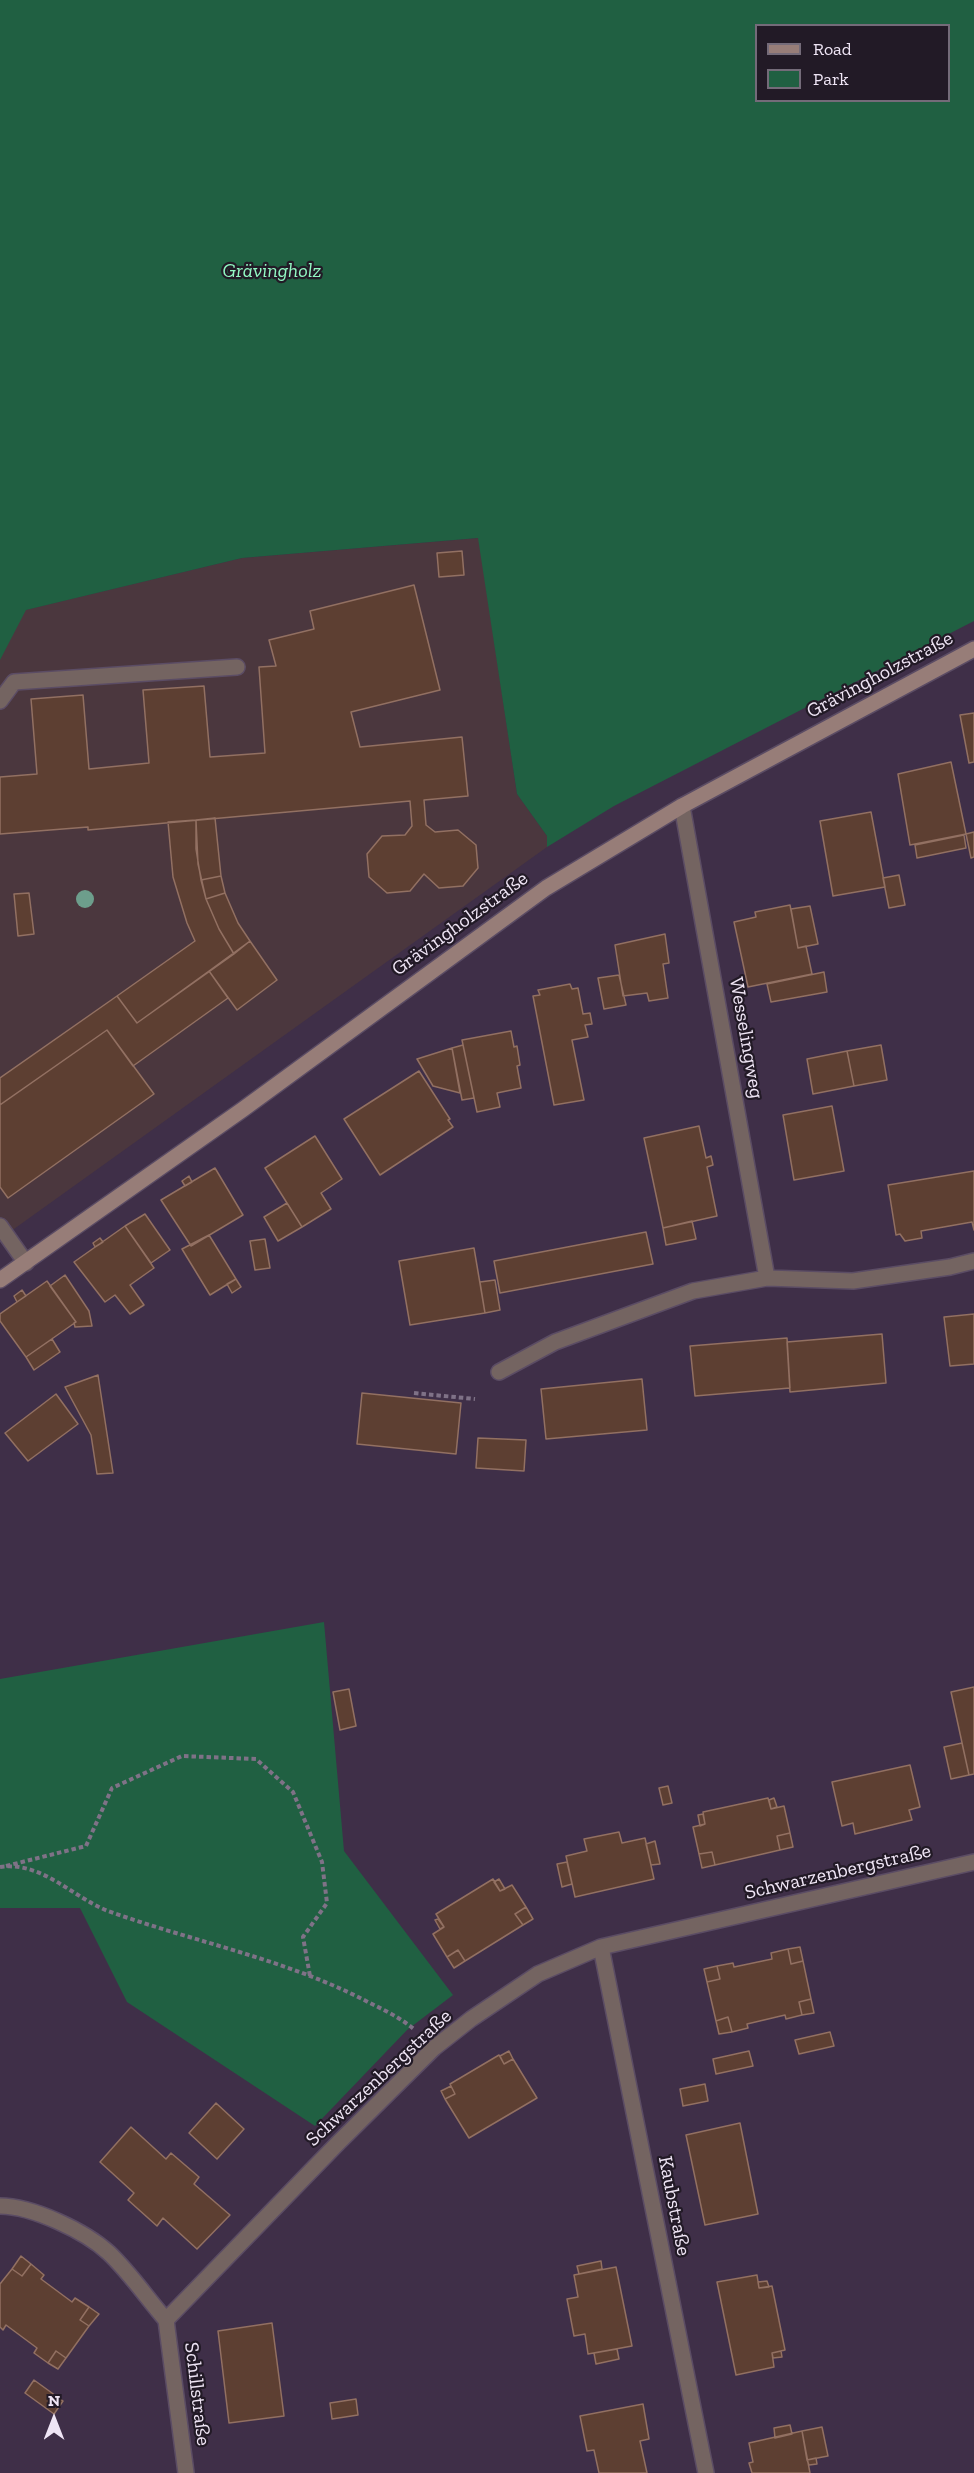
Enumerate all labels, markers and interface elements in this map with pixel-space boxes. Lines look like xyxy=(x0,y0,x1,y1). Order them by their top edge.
legend xyxy=(755,24,950,102)
text: Road xyxy=(813,38,852,60)
text: Park xyxy=(813,68,849,90)
park label: Grävingholz xyxy=(223,259,321,283)
street label: Grävingholzstraße xyxy=(803,626,957,724)
street label: Grävingholzstraße xyxy=(387,867,533,981)
street label: Wesselingweg xyxy=(724,975,768,1101)
street label: Schwarzenbergstraße xyxy=(743,1839,933,1905)
street label: Schwarzenbergstraße xyxy=(301,2004,457,2152)
street label: Kaubstraße xyxy=(653,2154,695,2258)
street label: Schillstraße xyxy=(179,2341,215,2447)
north arrow xyxy=(24,2389,84,2449)
text: N xyxy=(48,2391,60,2410)

